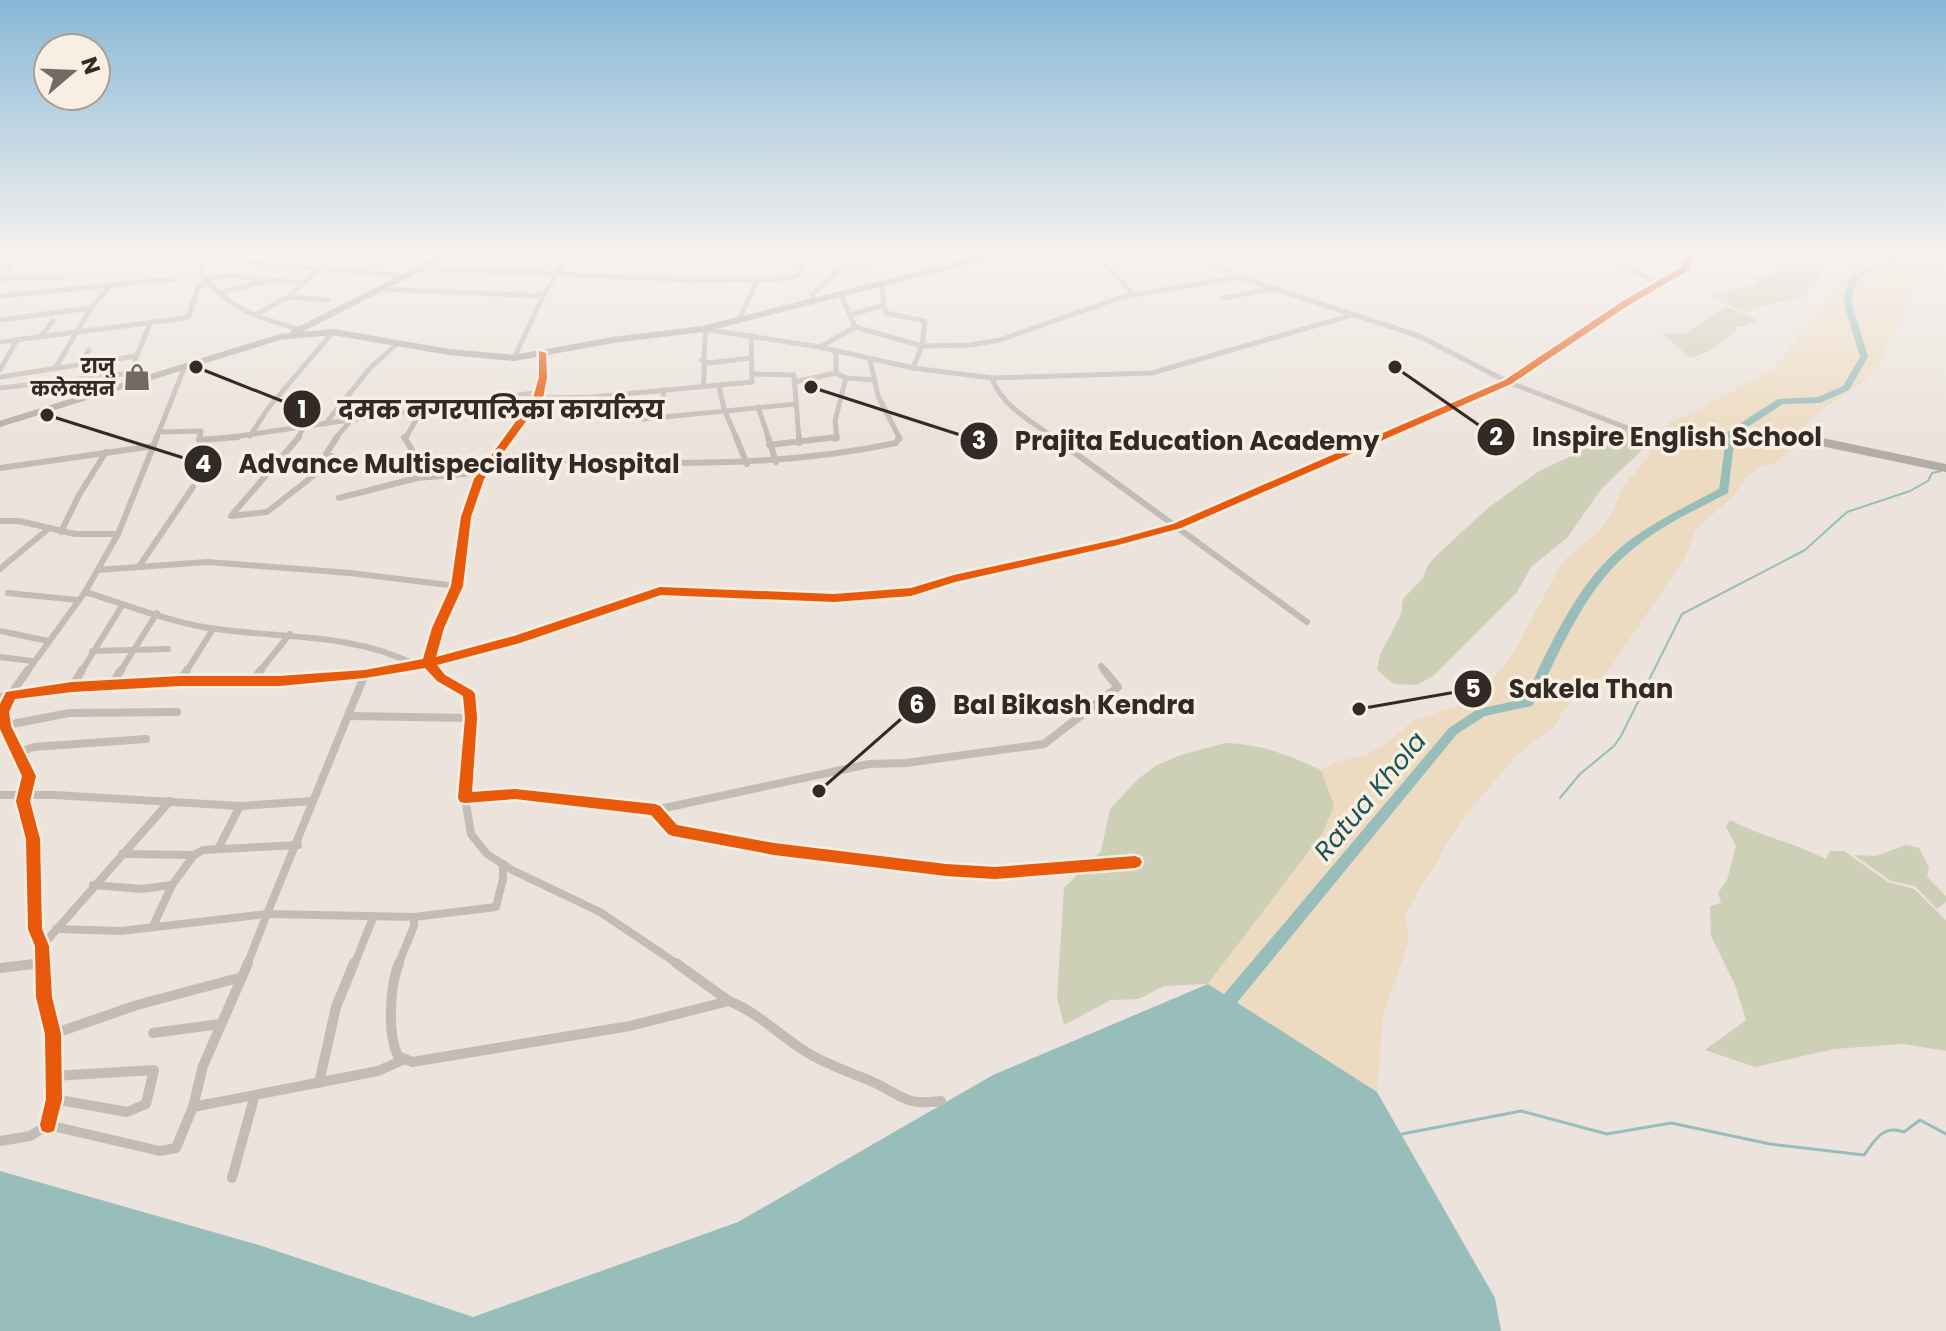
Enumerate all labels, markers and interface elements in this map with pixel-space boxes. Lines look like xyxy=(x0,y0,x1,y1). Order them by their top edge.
north arrow xyxy=(32,32,112,112)
text: N xyxy=(73,53,108,79)
place label: राजु कलेक्सन xyxy=(30,352,116,403)
shop icon: राजु कलेक्सन xyxy=(122,362,152,392)
callout: दमक नगरपालिका कार्यालय xyxy=(282,384,680,434)
text: दमक नगरपालिका कार्यालय xyxy=(337,392,666,428)
text: 1 xyxy=(297,393,307,426)
callout: Inspire English School xyxy=(1476,412,1838,462)
callout: Prajita Education Academy xyxy=(959,416,1396,466)
text: Inspire English School xyxy=(1532,419,1822,455)
text: 2 xyxy=(1489,420,1503,453)
text: Prajita Education Academy xyxy=(1015,423,1380,459)
text: 3 xyxy=(972,424,986,457)
callout: Advance Multispeciality Hospital xyxy=(183,439,696,489)
text: Advance Multispeciality Hospital xyxy=(238,446,680,482)
text: 4 xyxy=(195,447,211,480)
callout: Sakela Than xyxy=(1453,664,1689,714)
text: Sakela Than xyxy=(1509,671,1673,707)
text: 5 xyxy=(1465,672,1481,705)
callout: Bal Bikash Kendra xyxy=(897,680,1211,730)
text: Bal Bikash Kendra xyxy=(953,687,1195,723)
text: 6 xyxy=(909,688,925,721)
water label: Ratua Khola xyxy=(1306,724,1434,868)

